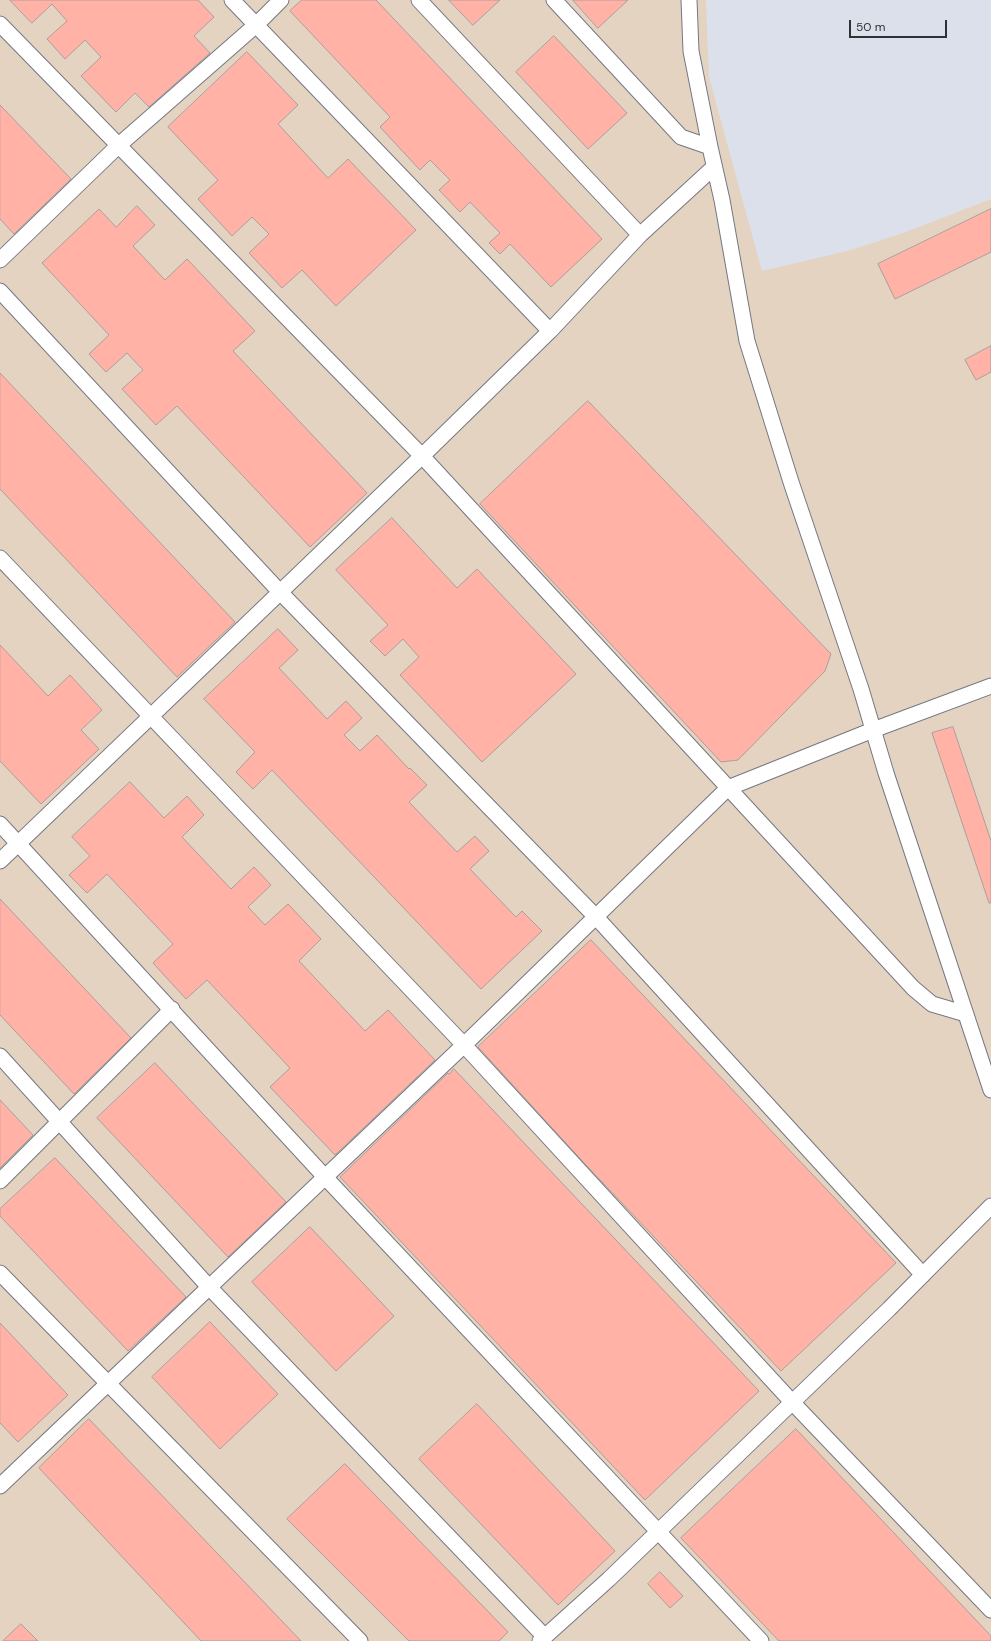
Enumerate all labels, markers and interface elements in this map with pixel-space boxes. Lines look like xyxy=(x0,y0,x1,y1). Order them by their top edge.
scale bar xyxy=(851,12,949,38)
text: 50 m xyxy=(856,19,885,35)

